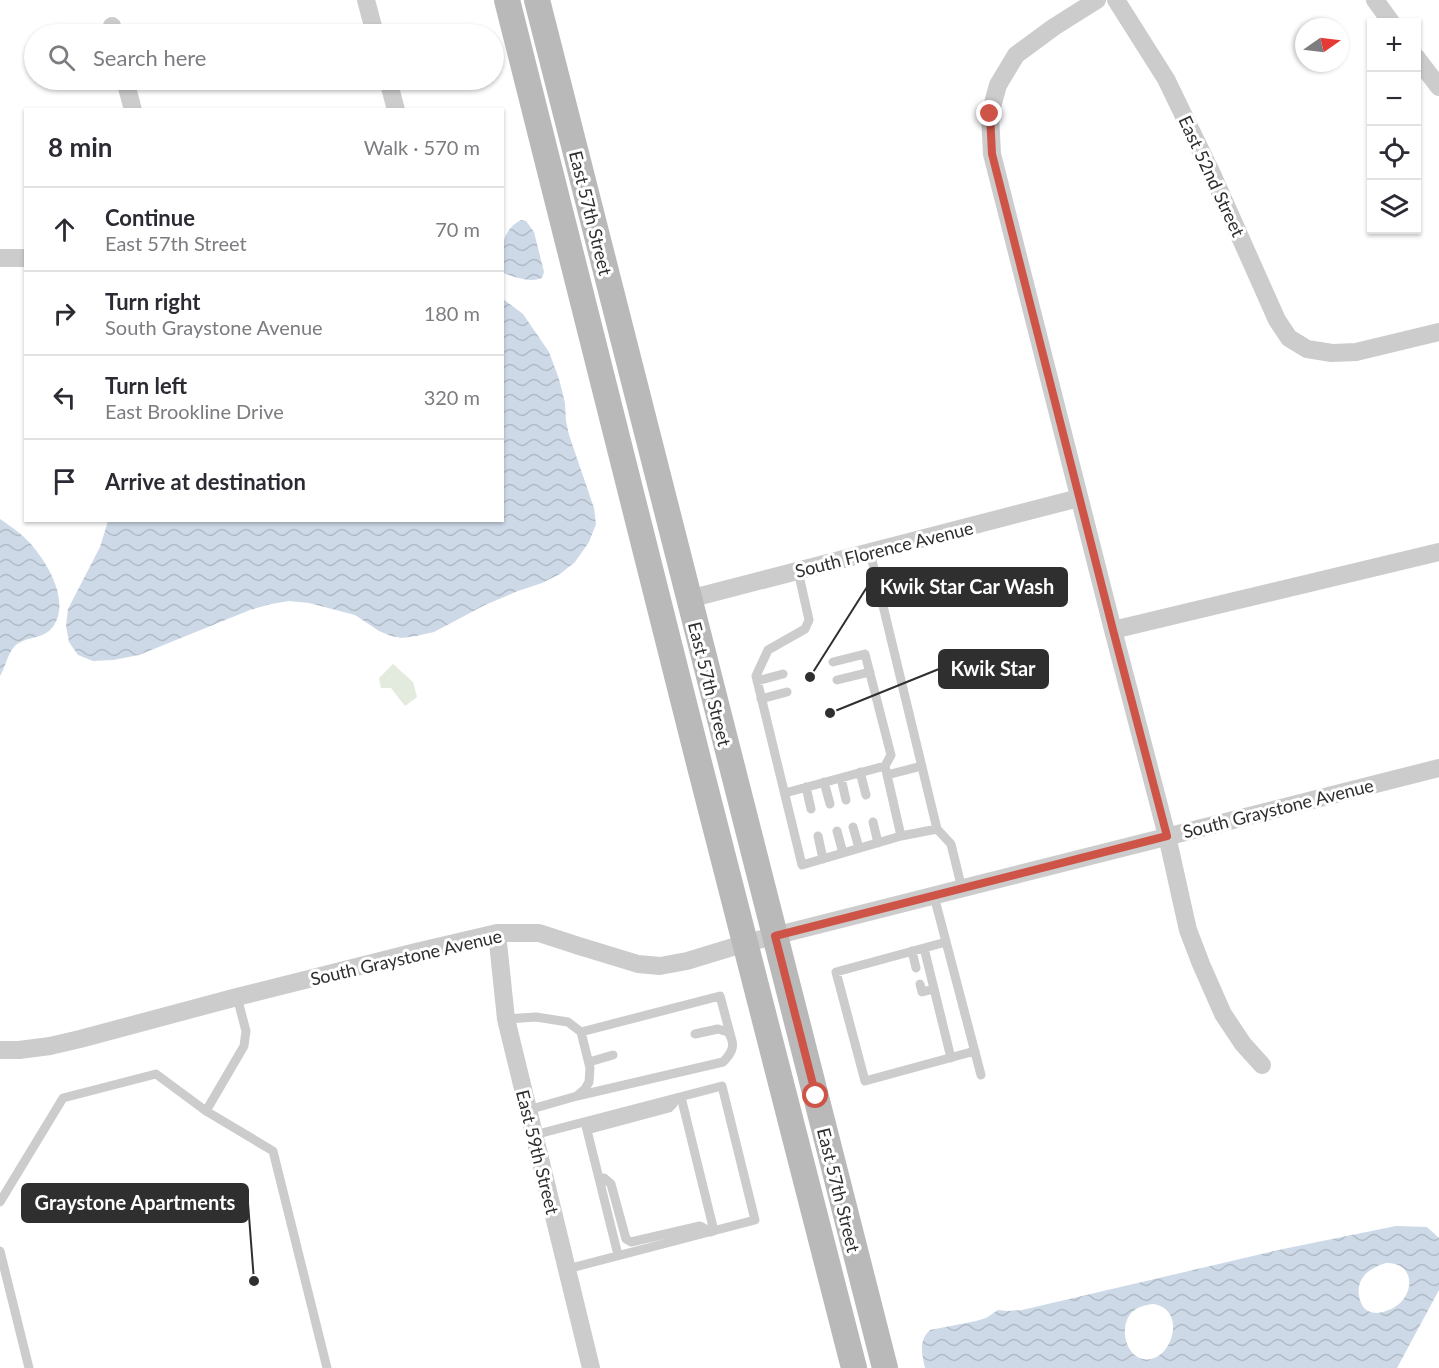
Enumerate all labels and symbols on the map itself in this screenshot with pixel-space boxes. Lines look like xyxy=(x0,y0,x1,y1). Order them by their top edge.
north arrow xyxy=(1295,18,1349,72)
route end xyxy=(976,100,1002,126)
street label: East 52nd Street xyxy=(1174,112,1250,241)
street label: East 57th Street xyxy=(565,148,617,278)
street label: South Florence Avenue xyxy=(793,516,975,582)
callout: Kwik Star Car Wash xyxy=(867,568,1067,606)
text: Kwik Star Car Wash xyxy=(880,574,1054,598)
street label: East 57th Street xyxy=(684,619,736,749)
callout: Kwik Star xyxy=(939,650,1048,688)
text: Kwik Star xyxy=(950,656,1036,680)
street label: South Graystone Avenue xyxy=(1180,774,1376,842)
street label: South Graystone Avenue xyxy=(308,924,504,990)
route start xyxy=(802,1082,828,1108)
street label: East 59th Street xyxy=(512,1087,564,1217)
street label: East 57th Street xyxy=(813,1125,865,1255)
callout: Graystone Apartments xyxy=(22,1184,248,1222)
text: Graystone Apartments xyxy=(35,1190,236,1214)

